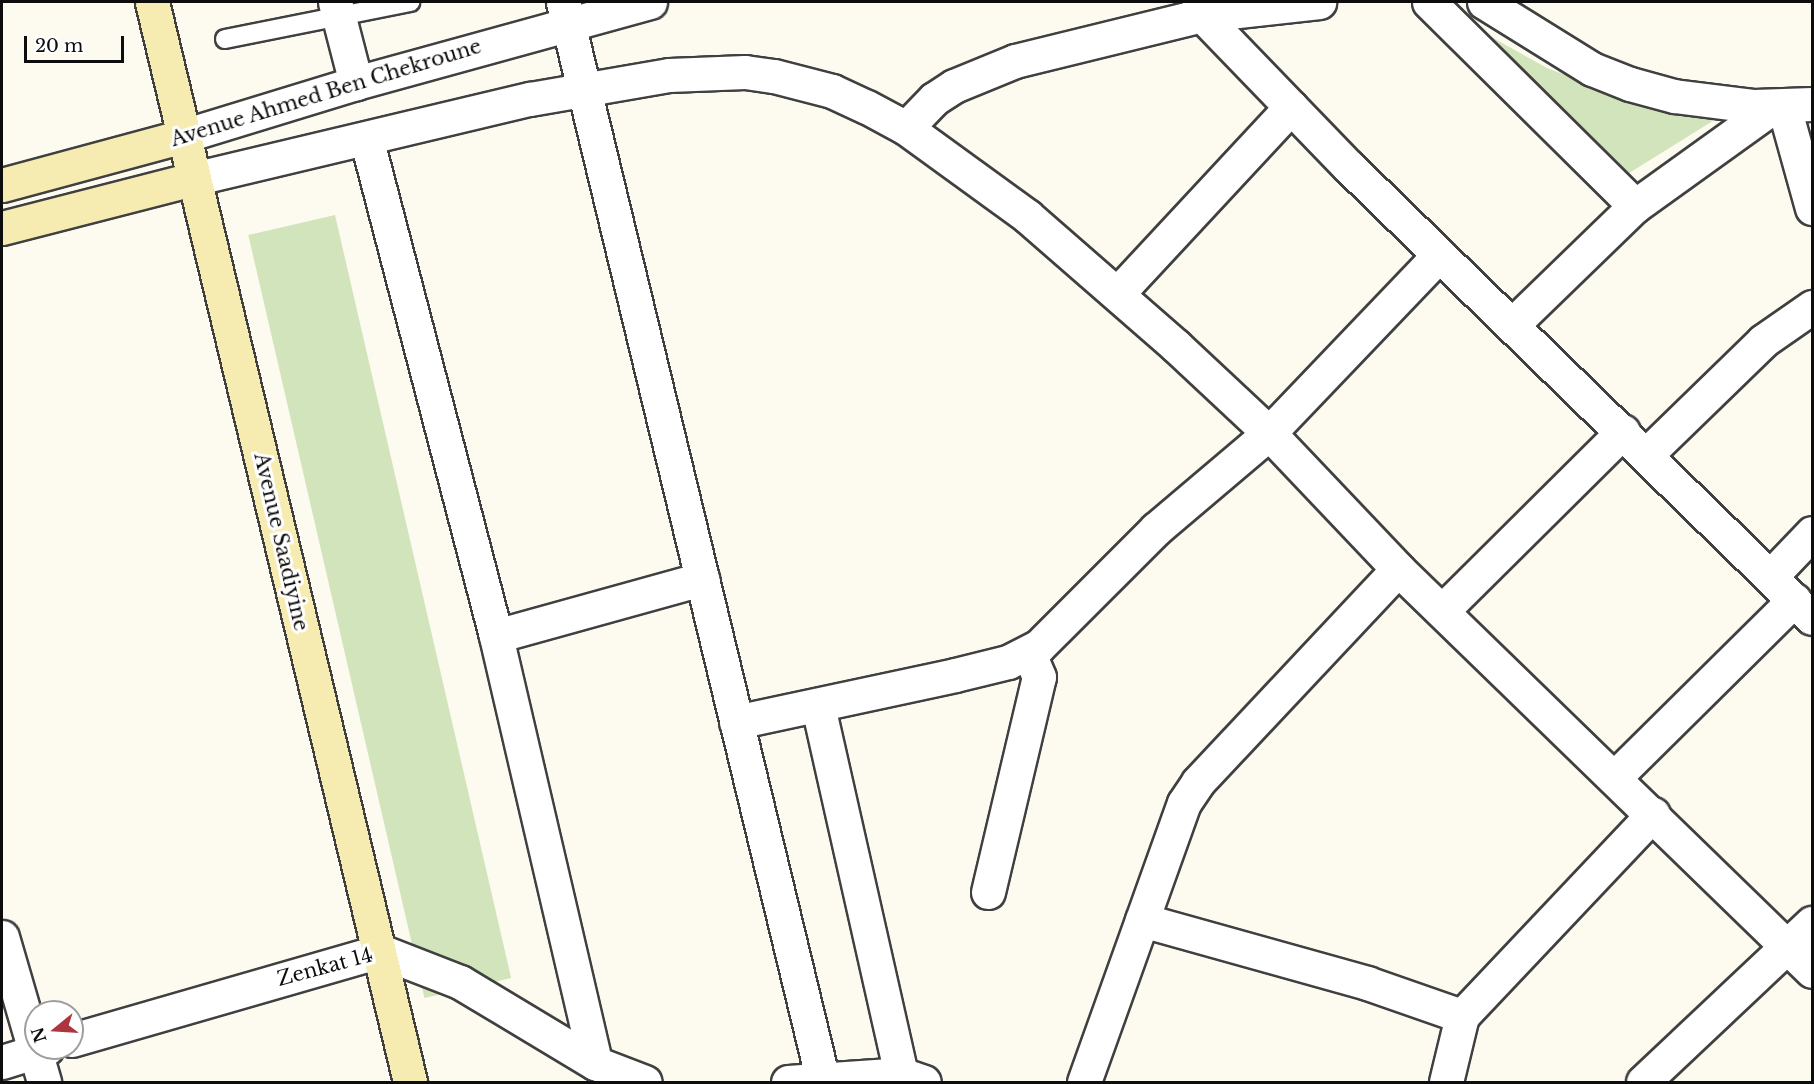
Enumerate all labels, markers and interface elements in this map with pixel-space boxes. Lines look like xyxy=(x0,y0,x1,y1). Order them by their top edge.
scale bar xyxy=(27,24,128,62)
street label: Avenue Ahmed Ben Chekroune xyxy=(167,34,485,152)
text: 20 m xyxy=(35,35,83,57)
street label: Avenue Saadiyine xyxy=(249,451,313,633)
street label: Zenkat 14 xyxy=(275,943,375,991)
north arrow xyxy=(24,1000,84,1060)
text: N xyxy=(27,1025,51,1045)

